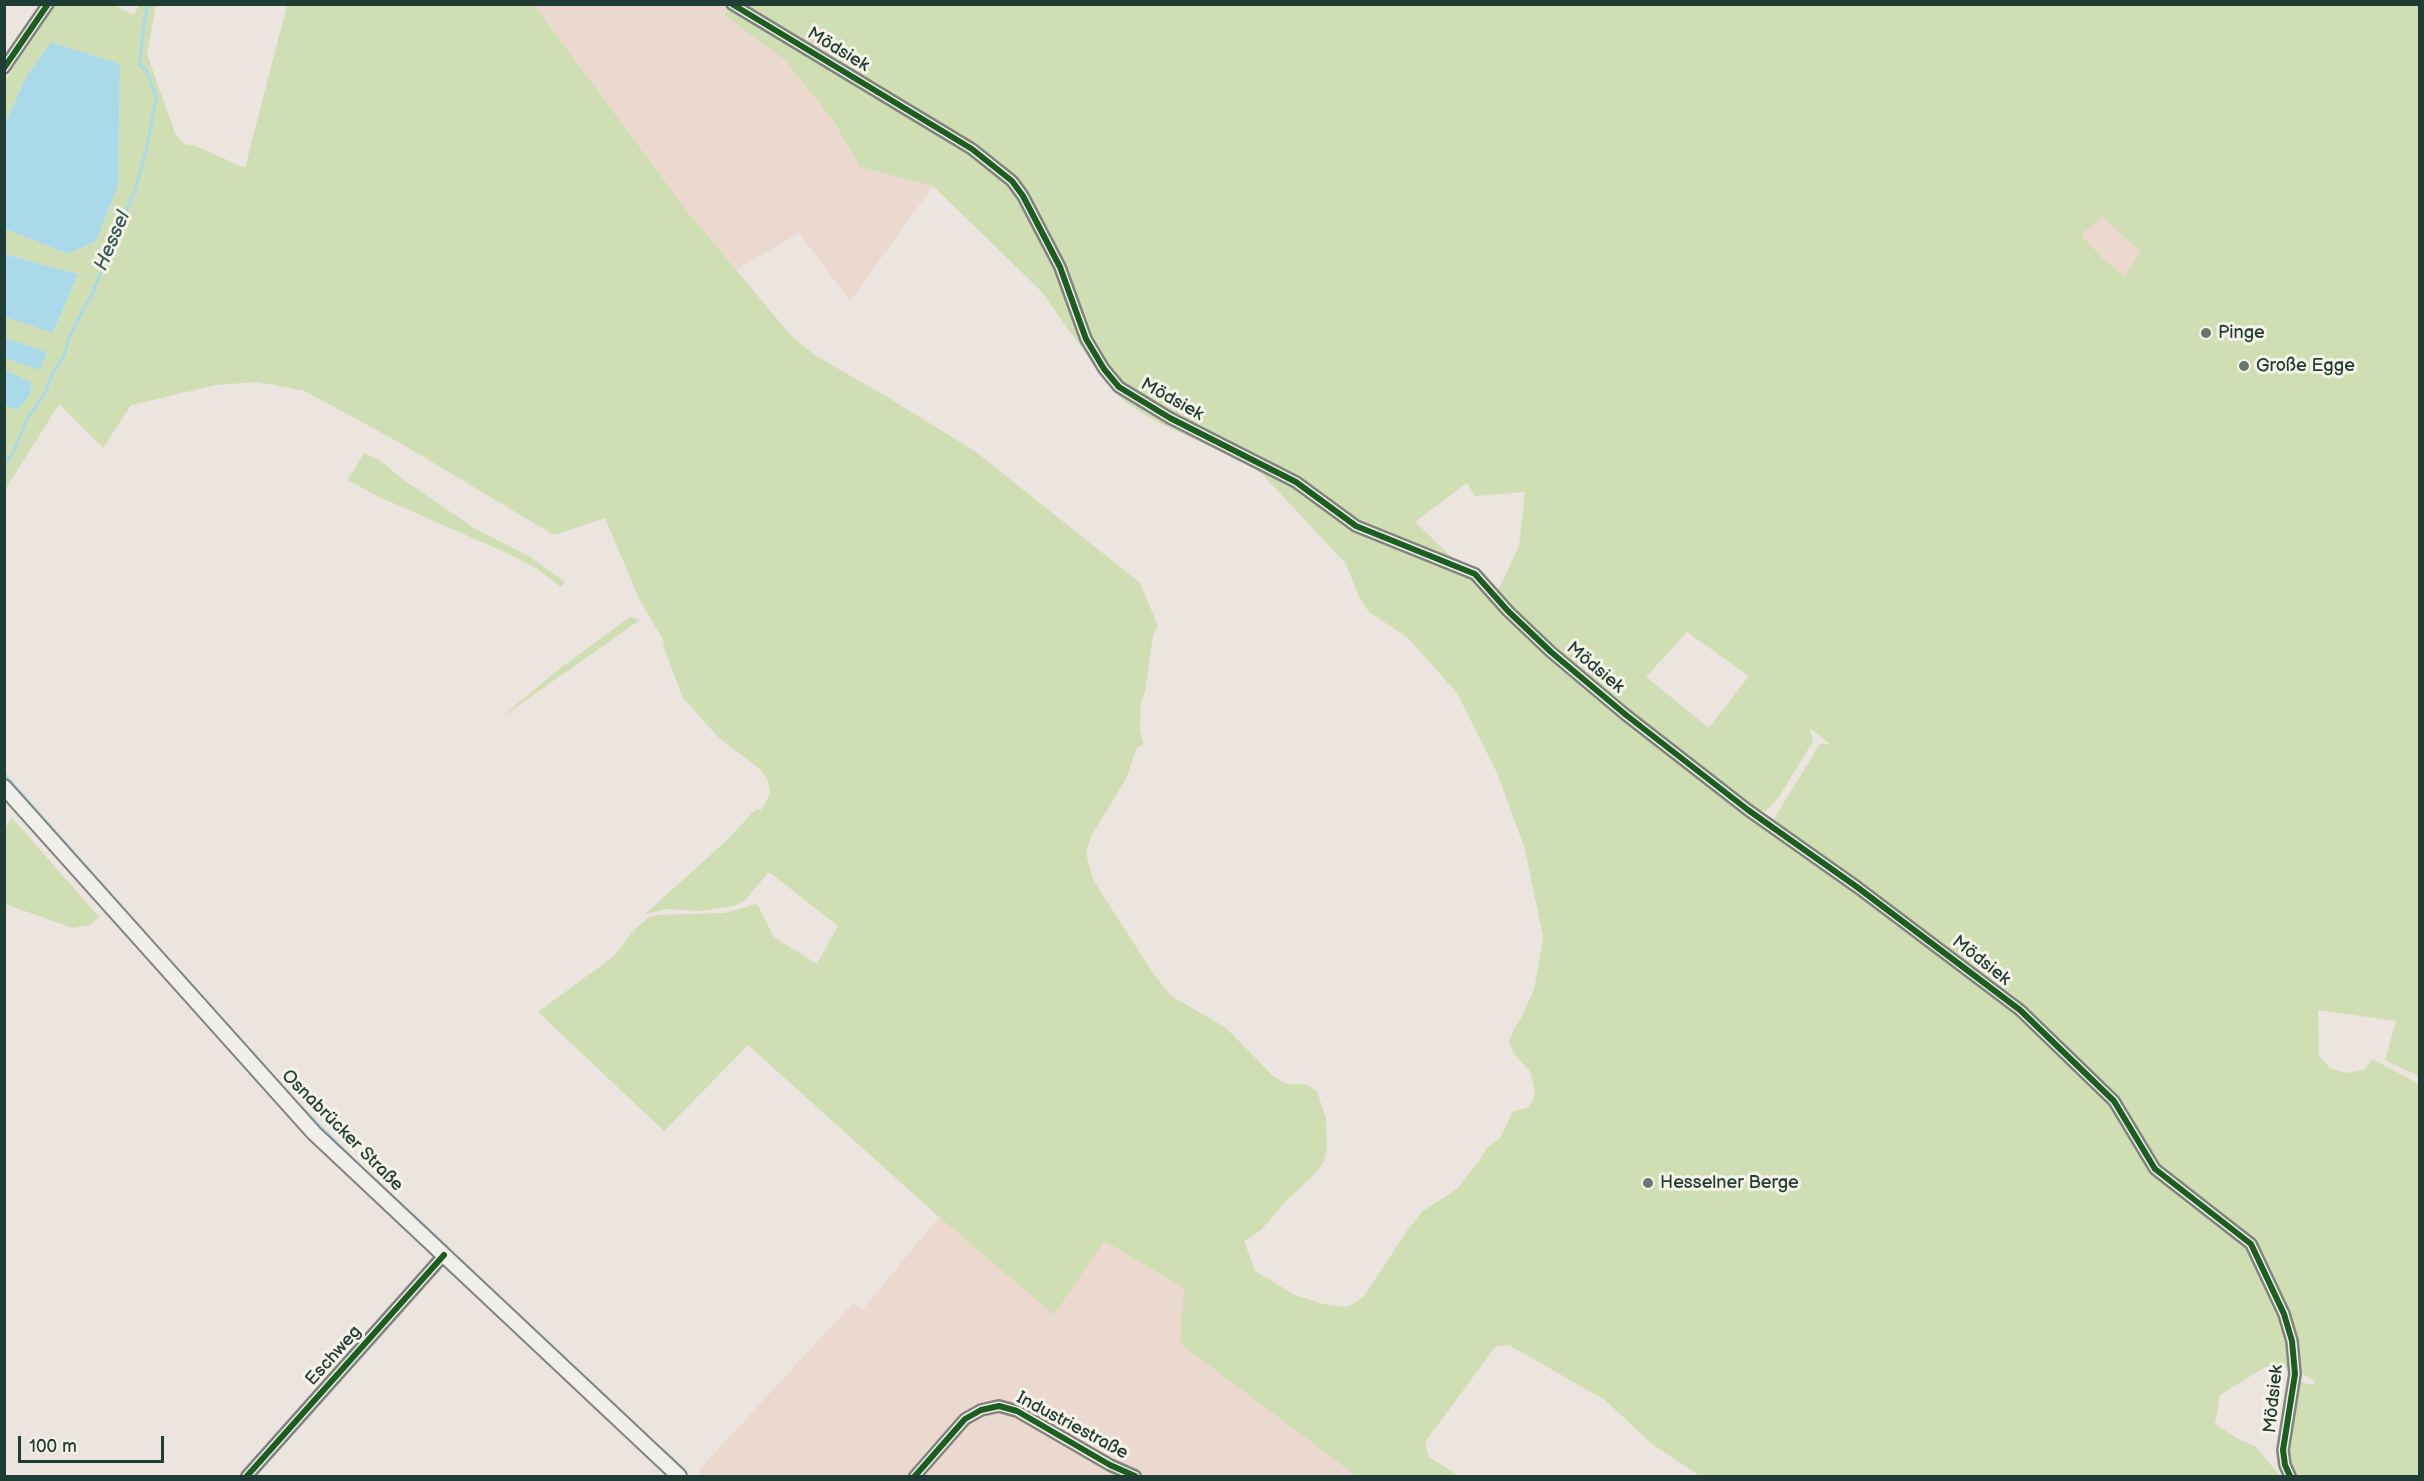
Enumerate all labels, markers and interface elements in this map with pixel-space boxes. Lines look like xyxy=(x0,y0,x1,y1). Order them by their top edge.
street label: Mödsiek xyxy=(803,23,873,77)
water label: Hessel xyxy=(90,208,136,274)
place label: Pinge xyxy=(2218,322,2265,344)
marker: Pinge xyxy=(2199,326,2213,340)
place label: Große Egge xyxy=(2256,355,2355,377)
marker: Große Egge xyxy=(2237,359,2251,373)
street label: Mödsiek xyxy=(1137,374,1207,426)
street label: Mödsiek xyxy=(1562,638,1628,698)
street label: Mödsiek xyxy=(1947,931,2015,991)
street label: Osnabrücker Straße xyxy=(277,1066,407,1196)
place label: Hesselner Berge xyxy=(1660,1172,1799,1194)
marker: Hesselner Berge xyxy=(1641,1176,1655,1190)
street label: Eschweg xyxy=(301,1322,367,1390)
street label: Mödsiek xyxy=(2260,1364,2288,1434)
street label: Industriestraße xyxy=(1012,1388,1132,1464)
scale bar xyxy=(21,1424,166,1462)
text: 100 m xyxy=(29,1436,77,1457)

